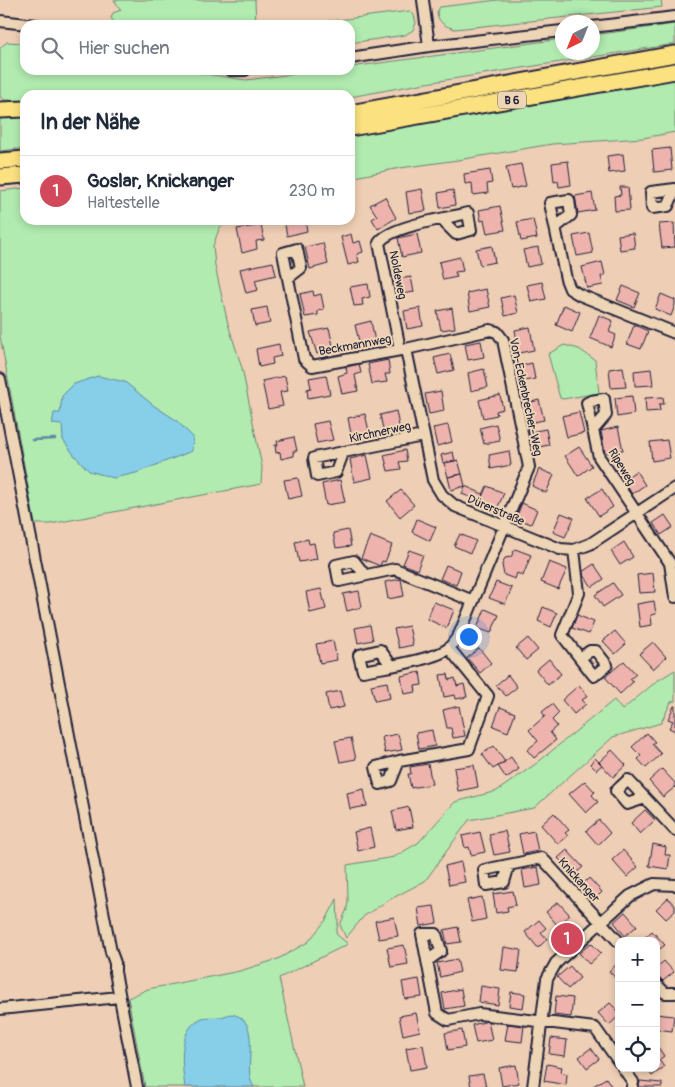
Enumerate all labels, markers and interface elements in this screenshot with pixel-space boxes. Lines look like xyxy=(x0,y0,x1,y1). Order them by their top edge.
north arrow xyxy=(555,15,600,60)
search box xyxy=(20,20,355,75)
icon: search xyxy=(38,34,66,62)
text: Hier suchen xyxy=(78,36,170,60)
road number: B 6 xyxy=(498,92,526,108)
text: In der Nähe xyxy=(40,109,140,136)
text: Goslar, Knickanger xyxy=(87,169,234,193)
text: 1 xyxy=(53,181,59,201)
text: 230 m xyxy=(289,181,335,201)
text: Haltestelle xyxy=(87,193,160,213)
street label: Noldeweg xyxy=(385,249,410,301)
street label: Beckmannweg xyxy=(318,332,392,359)
street label: Von-Eckenbrecher-Weg xyxy=(506,337,545,458)
street label: Kirchnerweg xyxy=(348,419,412,446)
street label: Ripeweg xyxy=(605,446,638,489)
street label: Dürerstraße xyxy=(465,492,527,529)
your location xyxy=(456,624,482,650)
street label: Knickanger xyxy=(554,855,603,907)
pin: 1 xyxy=(551,920,583,958)
map controls xyxy=(615,937,660,1072)
button: + xyxy=(615,937,660,982)
button: − xyxy=(615,982,660,1027)
button: locate xyxy=(615,1027,660,1072)

